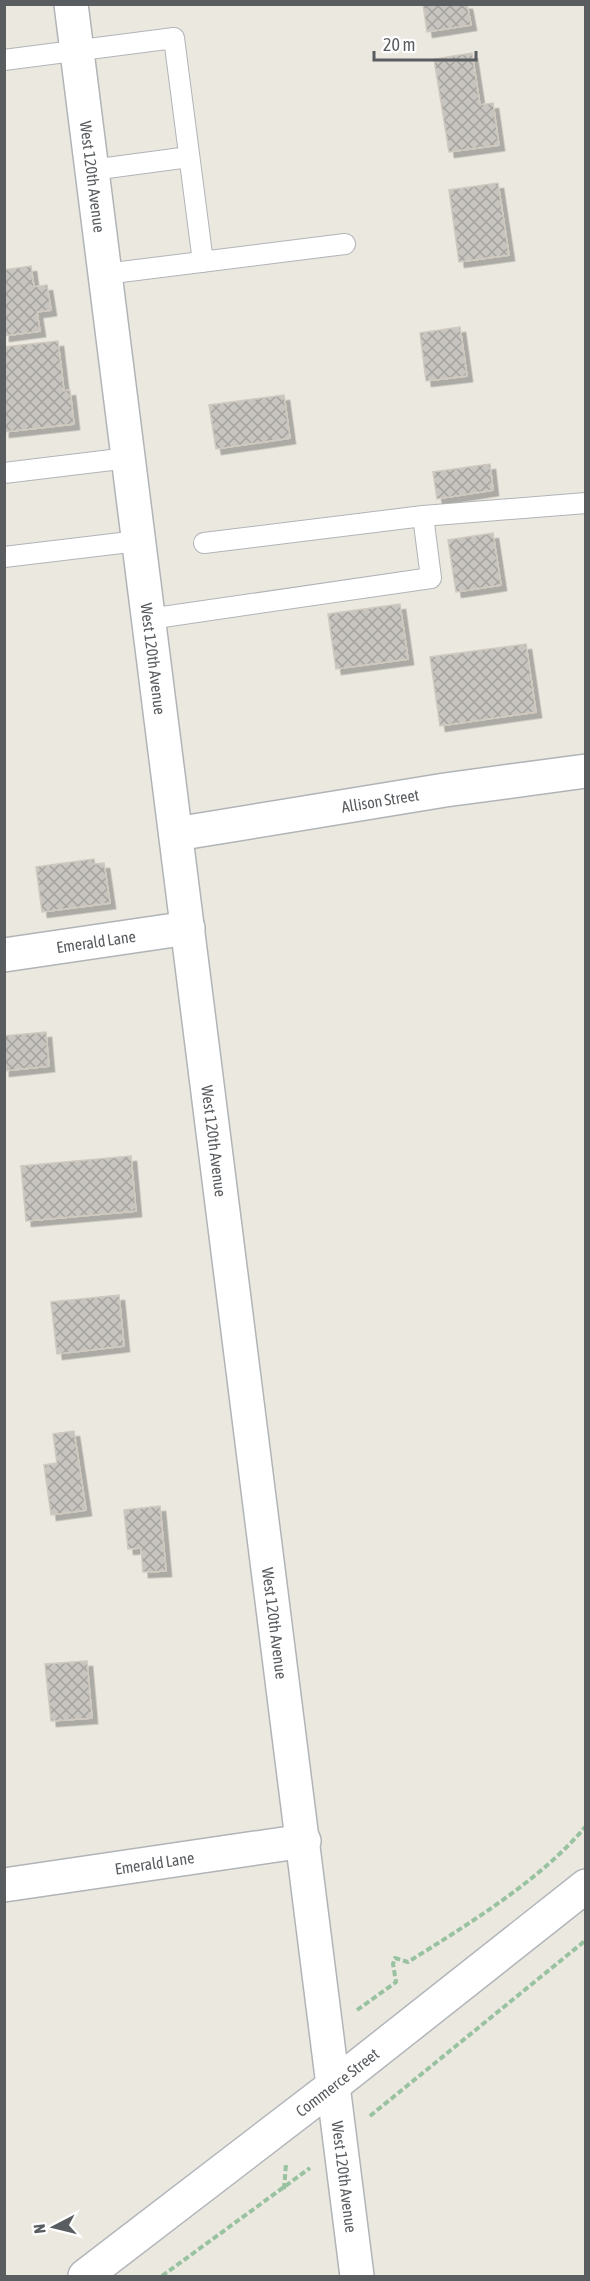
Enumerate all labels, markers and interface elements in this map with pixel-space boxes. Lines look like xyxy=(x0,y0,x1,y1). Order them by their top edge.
scale bar xyxy=(374,24,476,62)
text: 20 m xyxy=(383,34,415,55)
street label: West 120th Avenue xyxy=(77,120,109,233)
street label: West 120th Avenue xyxy=(137,602,169,716)
street label: Allison Street xyxy=(340,785,421,816)
street label: Emerald Lane xyxy=(55,927,137,956)
street label: West 120th Avenue xyxy=(198,1084,230,1198)
street label: West 120th Avenue xyxy=(259,1566,291,1680)
street label: Emerald Lane xyxy=(113,1848,195,1878)
street label: Commerce Street xyxy=(292,2044,383,2120)
street label: West 120th Avenue xyxy=(329,2120,360,2234)
north arrow xyxy=(24,2197,84,2257)
text: N xyxy=(30,2223,49,2235)

